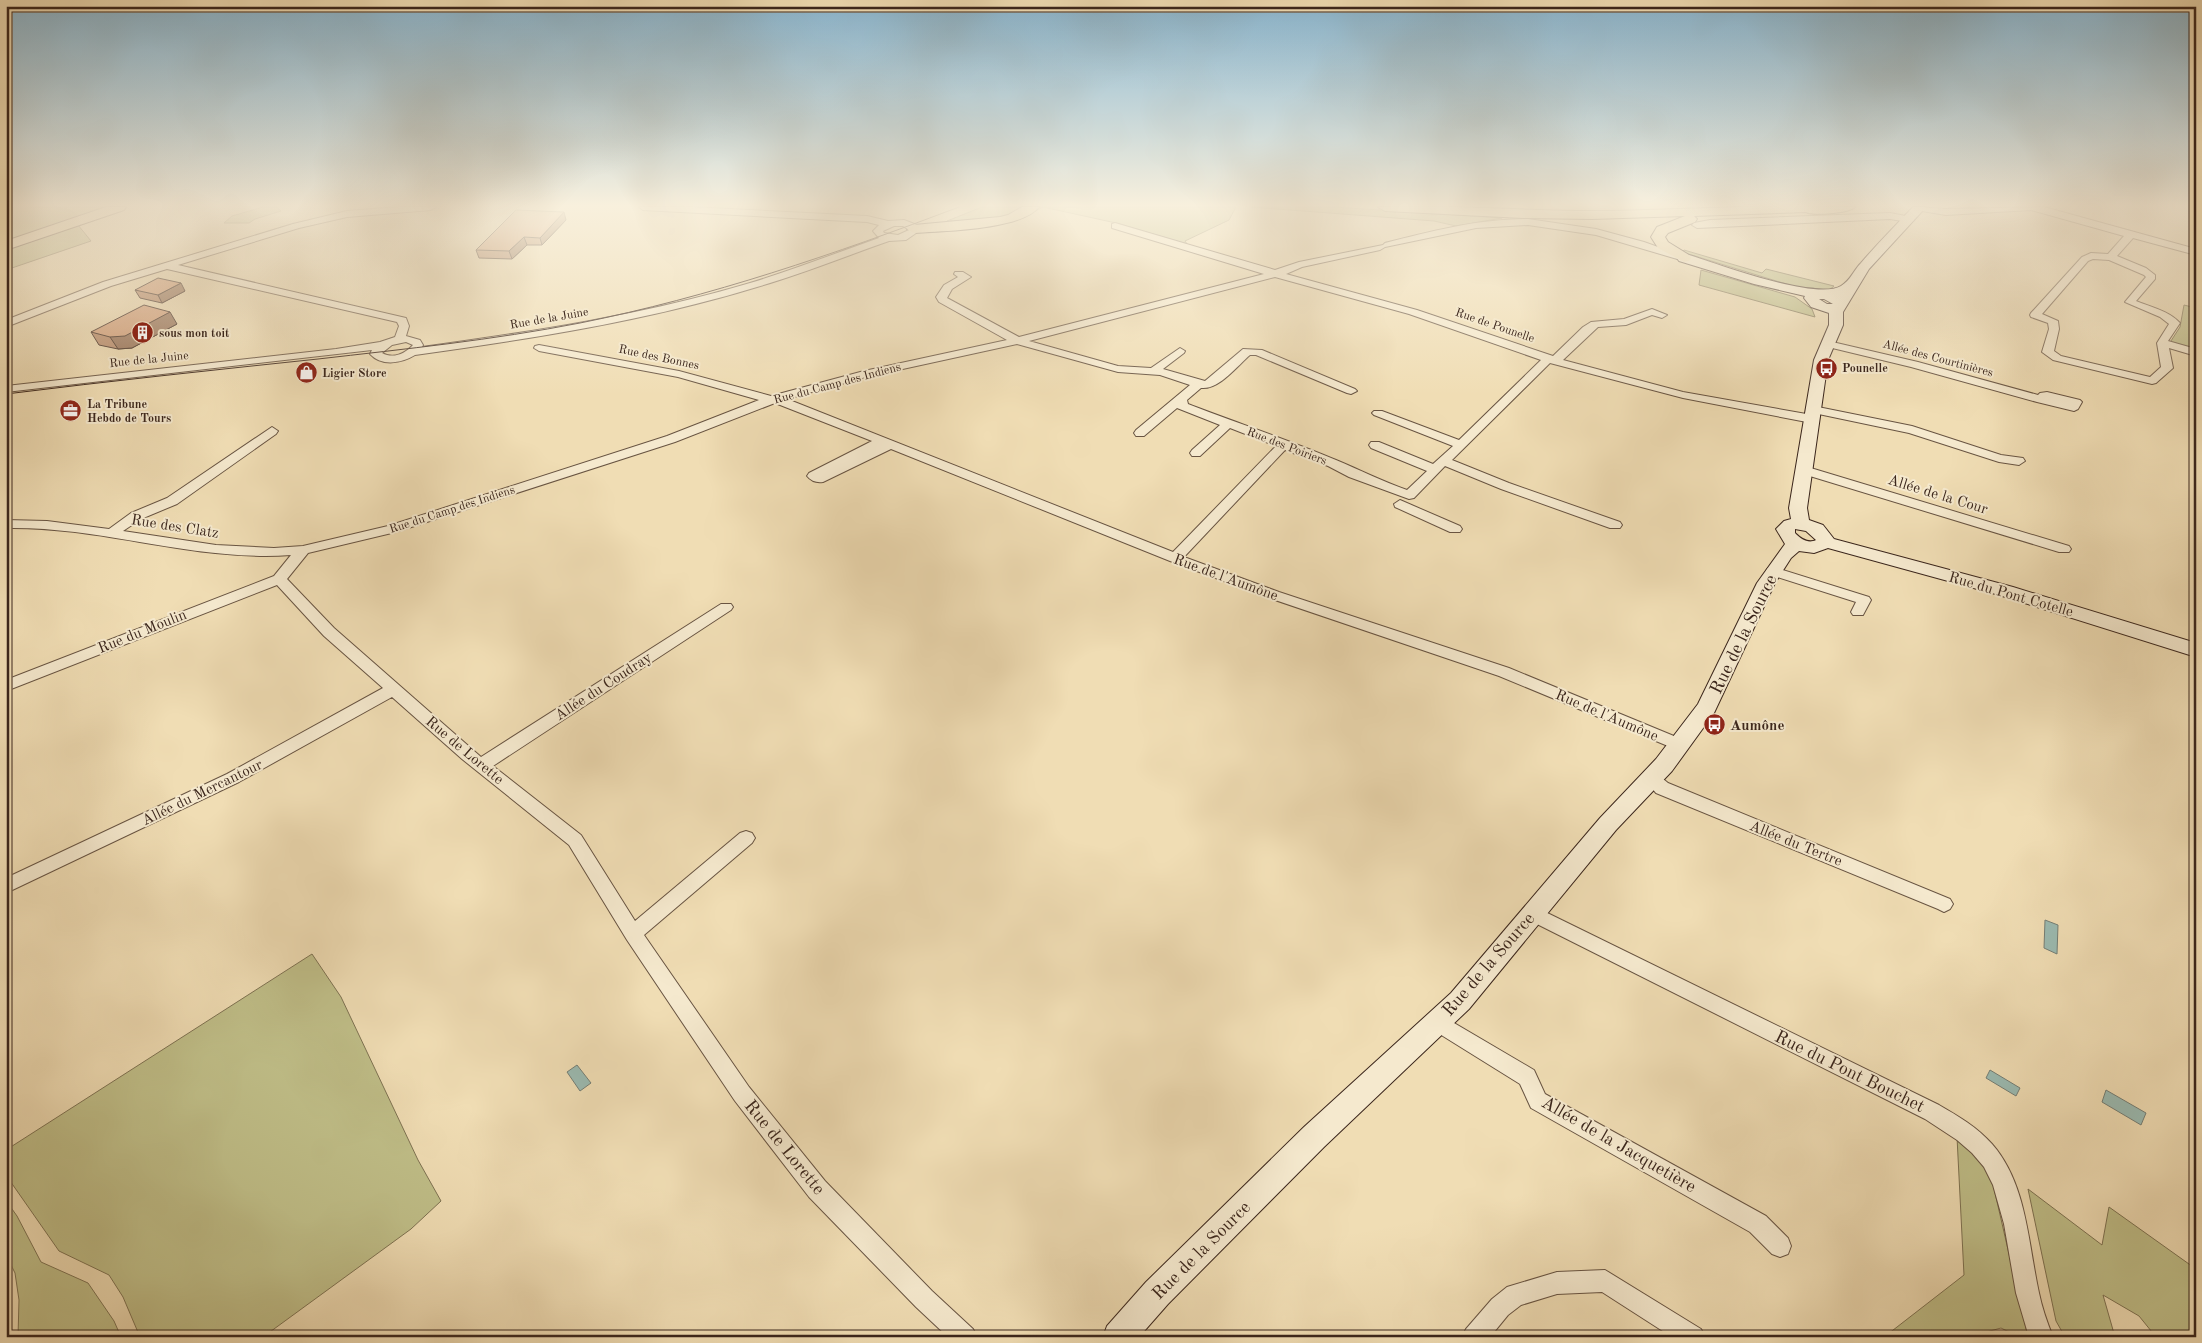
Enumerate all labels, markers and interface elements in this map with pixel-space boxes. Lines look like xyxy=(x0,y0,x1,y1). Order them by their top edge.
street label: Rue de la Juine xyxy=(509,306,590,332)
street label: Rue de Pounelle xyxy=(1454,307,1536,345)
building icon: sous mon toit xyxy=(131,321,155,345)
place label: sous mon toit xyxy=(159,328,230,340)
street label: Allée des Courtinières xyxy=(1881,338,1994,380)
street label: Rue des Bonnes xyxy=(617,344,700,372)
street label: Rue de la Juine xyxy=(109,350,190,370)
bus stop icon: Pounelle xyxy=(1814,356,1838,380)
shop icon: Ligier Store xyxy=(294,361,318,385)
street label: Rue du Camp des Indiens xyxy=(772,361,902,407)
place label: Pounelle xyxy=(1842,363,1888,375)
place label: Ligier Store xyxy=(322,368,387,380)
office icon: La Tribune Hebdo de Tours xyxy=(59,399,83,423)
place label: La Tribune Hebdo de Tours xyxy=(87,399,171,425)
street label: Rue des Poiriers xyxy=(1245,426,1328,468)
street label: Allée de la Cour xyxy=(1886,473,1989,518)
street label: Rue du Camp des Indiens xyxy=(388,484,517,536)
street label: Rue des Clatz xyxy=(130,513,220,542)
street label: Rue de l'Aumône xyxy=(1171,553,1280,604)
street label: Rue du Pont Cotelle xyxy=(1947,570,2075,620)
street label: Rue de la Source xyxy=(1707,572,1781,697)
street label: Rue du Moulin xyxy=(96,608,189,657)
street label: Allée du Coudray xyxy=(553,650,655,724)
street label: Rue de l'Aumône xyxy=(1553,688,1660,745)
bus stop icon: Aumône xyxy=(1702,713,1726,737)
street label: Rue de Lorette xyxy=(422,714,506,788)
place label: Aumône xyxy=(1730,719,1785,734)
street label: Allée du Mercantour xyxy=(140,758,265,829)
street label: Allée du Tertre xyxy=(1747,819,1844,870)
street label: Rue de la Source xyxy=(1439,909,1538,1020)
street label: Rue du Pont Bouchet xyxy=(1772,1028,1927,1116)
street label: Allée de la Jacquetière xyxy=(1538,1093,1699,1196)
street label: Rue de Lorette xyxy=(741,1097,828,1198)
street label: Rue de la Source xyxy=(1149,1198,1254,1303)

